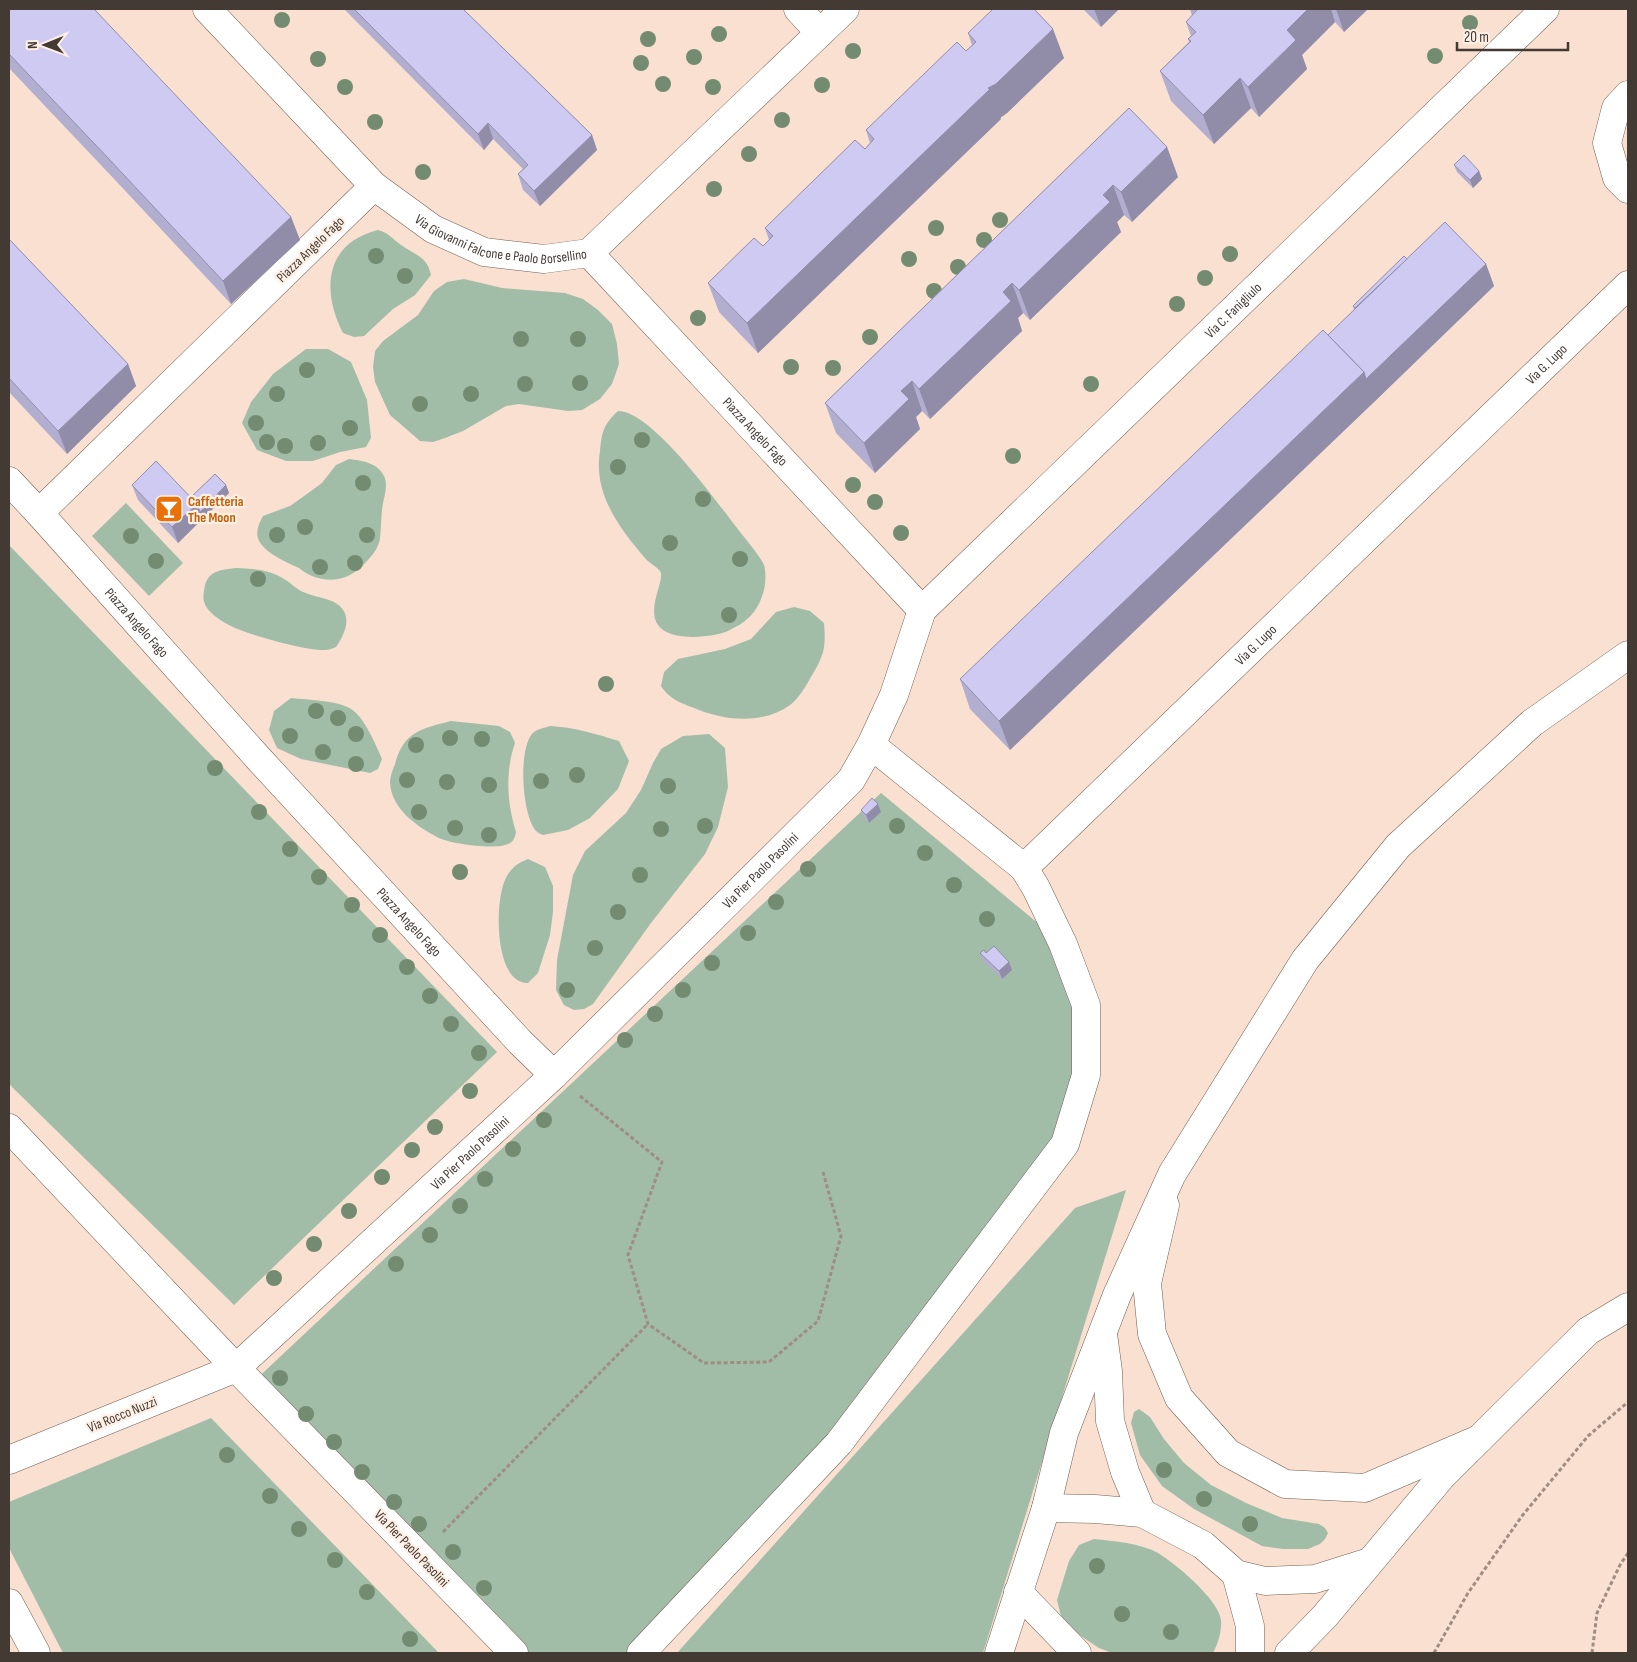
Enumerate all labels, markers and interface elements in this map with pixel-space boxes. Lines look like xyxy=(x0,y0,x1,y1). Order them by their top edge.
north arrow xyxy=(20,20,70,70)
scale bar xyxy=(1457,20,1568,52)
text: 20 m xyxy=(1464,28,1489,47)
text: N xyxy=(24,41,41,49)
street label: Via Giovanni Falcone e Paolo Borsellino xyxy=(411,211,588,268)
street label: Piazza Angelo Fago xyxy=(273,213,348,286)
street label: Via C. Fanigliulo xyxy=(1201,279,1265,342)
street label: Via G. Lupo xyxy=(1522,340,1571,388)
street label: Piazza Angelo Fago xyxy=(719,394,791,470)
place label: Caffetteria The Moon xyxy=(188,493,244,526)
bar icon: Caffetteria The Moon xyxy=(154,494,184,524)
street label: Piazza Angelo Fago xyxy=(101,585,172,661)
street label: Via G. Lupo xyxy=(1232,621,1280,669)
street label: Via Pier Paolo Pasolini xyxy=(719,829,802,912)
street label: Piazza Angelo Fago xyxy=(373,884,445,960)
street label: Via Pier Paolo Pasolini xyxy=(427,1113,513,1193)
street label: Via Rocco Nuzzi xyxy=(85,1393,159,1436)
street label: Via Pier Paolo Pasolini xyxy=(371,1506,453,1590)

